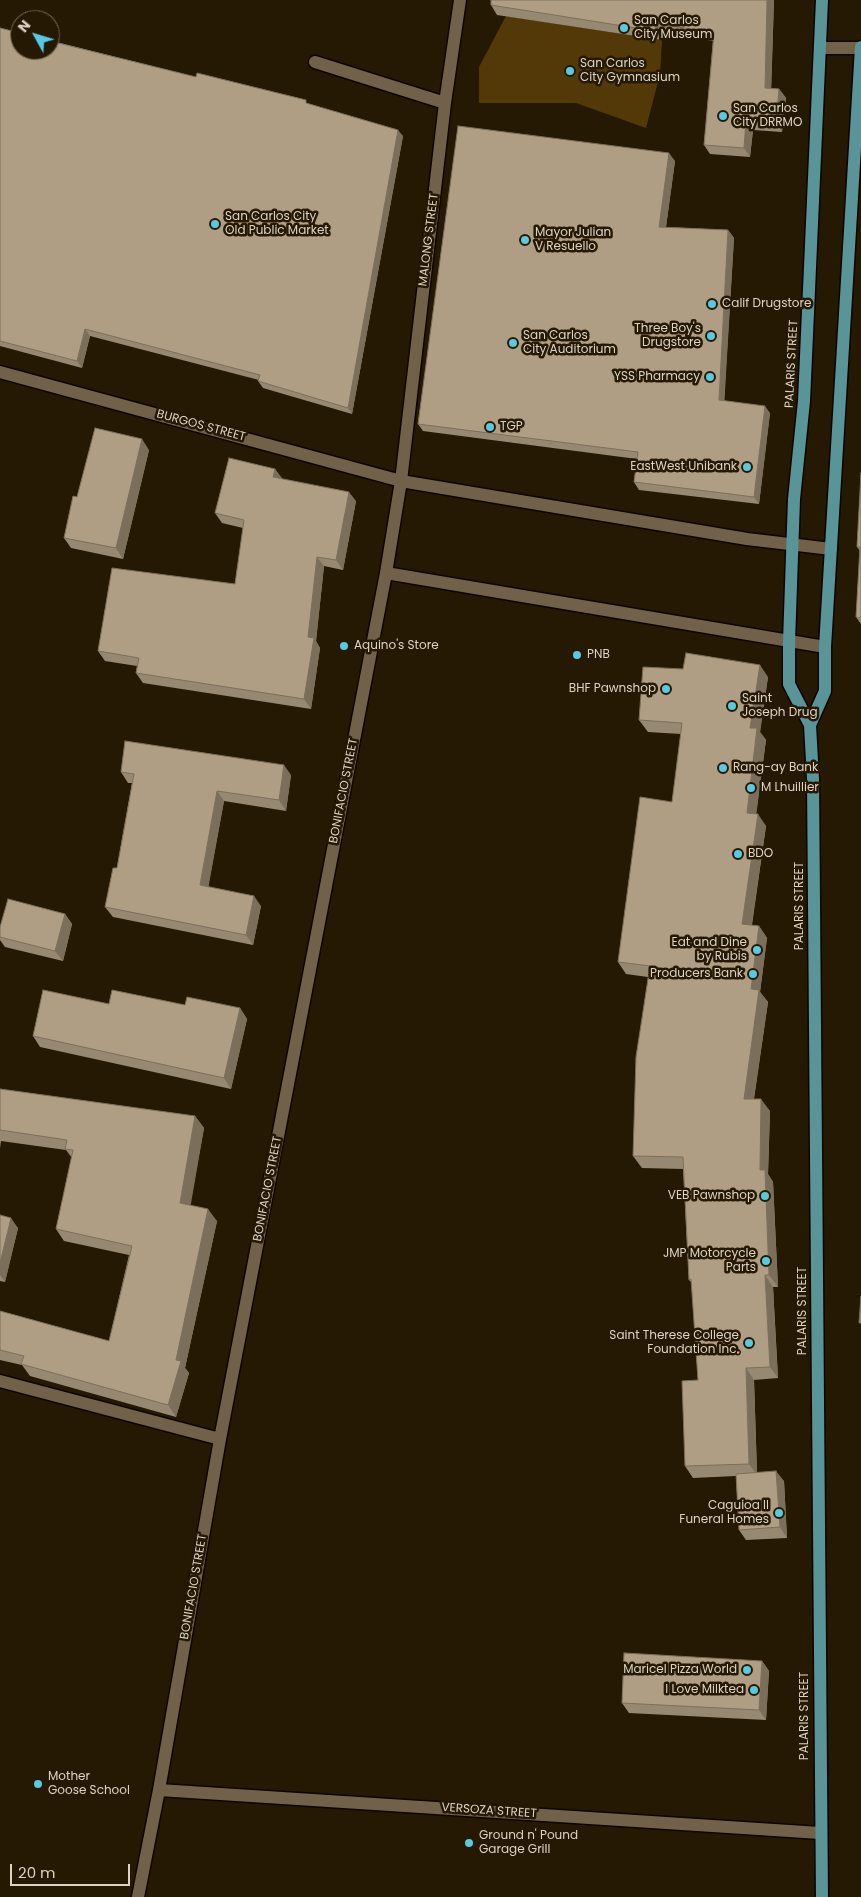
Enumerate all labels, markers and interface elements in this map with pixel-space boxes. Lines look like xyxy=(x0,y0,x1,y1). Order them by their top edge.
north arrow xyxy=(10,10,60,60)
place label: San Carlos City Museum xyxy=(634,14,712,42)
text: N xyxy=(13,16,35,37)
marker: San Carlos City Museum xyxy=(618,22,630,34)
place label: San Carlos City Gymnasium xyxy=(580,57,680,85)
marker: San Carlos City Gymnasium xyxy=(564,65,576,77)
place label: San Carlos City DRRMO xyxy=(733,102,802,130)
marker: San Carlos City DRRMO xyxy=(717,110,729,122)
street label: MALONG STREET xyxy=(416,193,442,287)
place label: San Carlos City Old Public Market xyxy=(225,210,329,238)
marker: San Carlos City Old Public Market xyxy=(209,218,221,230)
place label: Mayor Julian V Resuello xyxy=(535,226,611,254)
marker: Mayor Julian V Resuello xyxy=(519,234,531,246)
place label: Calif Drugstore xyxy=(722,297,811,311)
marker: Calif Drugstore xyxy=(706,298,718,310)
street label: PALARIS STREET xyxy=(782,319,802,409)
place label: Three Boy's Drugstore xyxy=(634,322,701,350)
place label: San Carlos City Auditorium xyxy=(523,329,616,357)
marker: Three Boy's Drugstore xyxy=(705,330,717,342)
marker: San Carlos City Auditorium xyxy=(507,337,519,349)
place label: YSS Pharmacy xyxy=(614,370,700,384)
marker: YSS Pharmacy xyxy=(704,371,716,383)
street label: BURGOS STREET xyxy=(155,407,247,445)
place label: TGP xyxy=(500,420,523,434)
marker: TGP xyxy=(484,421,496,433)
place label: EastWest Unibank xyxy=(630,460,737,474)
marker: EastWest Unibank xyxy=(741,461,753,473)
place label: Aquino's Store xyxy=(354,639,439,653)
marker: Aquino's Store xyxy=(338,640,350,652)
place label: PNB xyxy=(587,648,610,662)
marker: PNB xyxy=(571,649,583,661)
place label: BHF Pawnshop xyxy=(569,682,656,696)
marker: BHF Pawnshop xyxy=(660,683,672,695)
place label: Saint Joseph Drug xyxy=(742,692,817,720)
marker: Saint Joseph Drug xyxy=(726,700,738,712)
street label: BONIFACIO STREET xyxy=(327,737,361,845)
place label: Rang-ay Bank xyxy=(733,761,818,775)
marker: Rang-ay Bank xyxy=(717,762,729,774)
place label: M Lhuillier xyxy=(761,781,819,795)
marker: M Lhuillier xyxy=(745,782,757,794)
place label: BDO xyxy=(748,847,773,861)
marker: BDO xyxy=(732,848,744,860)
street label: PALARIS STREET xyxy=(793,862,807,950)
place label: Eat and Dine by Rubis xyxy=(671,936,747,964)
marker: Eat and Dine by Rubis xyxy=(751,944,763,956)
place label: Producers Bank xyxy=(650,967,743,981)
marker: Producers Bank xyxy=(747,968,759,980)
street label: BONIFACIO STREET xyxy=(251,1135,285,1243)
place label: VEB Pawnshop xyxy=(668,1189,755,1203)
marker: VEB Pawnshop xyxy=(759,1190,771,1202)
place label: JMP Motorcycle Parts xyxy=(663,1247,756,1275)
marker: JMP Motorcycle Parts xyxy=(760,1255,772,1267)
street label: PALARIS STREET xyxy=(796,1267,810,1355)
place label: Saint Therese College Foundation Inc. xyxy=(609,1329,739,1357)
marker: Saint Therese College Foundation Inc. xyxy=(743,1337,755,1349)
place label: Caguioa II Funeral Homes xyxy=(679,1499,769,1527)
marker: Caguioa II Funeral Homes xyxy=(773,1507,785,1519)
street label: BONIFACIO STREET xyxy=(178,1533,210,1641)
place label: Maricel Pizza World xyxy=(623,1663,737,1677)
marker: Maricel Pizza World xyxy=(741,1664,753,1676)
street label: PALARIS STREET xyxy=(798,1672,812,1760)
place label: I Love Milktea xyxy=(665,1683,744,1697)
marker: I Love Milktea xyxy=(748,1684,760,1696)
place label: Mother Goose School xyxy=(48,1770,130,1798)
marker: Mother Goose School xyxy=(32,1778,44,1790)
street label: VERSOZA STREET xyxy=(441,1800,537,1822)
place label: Ground n' Pound Garage Grill xyxy=(479,1829,578,1857)
marker: Ground n' Pound Garage Grill xyxy=(463,1837,475,1849)
scale bar xyxy=(12,1854,132,1886)
text: 20 m xyxy=(18,1862,56,1883)

